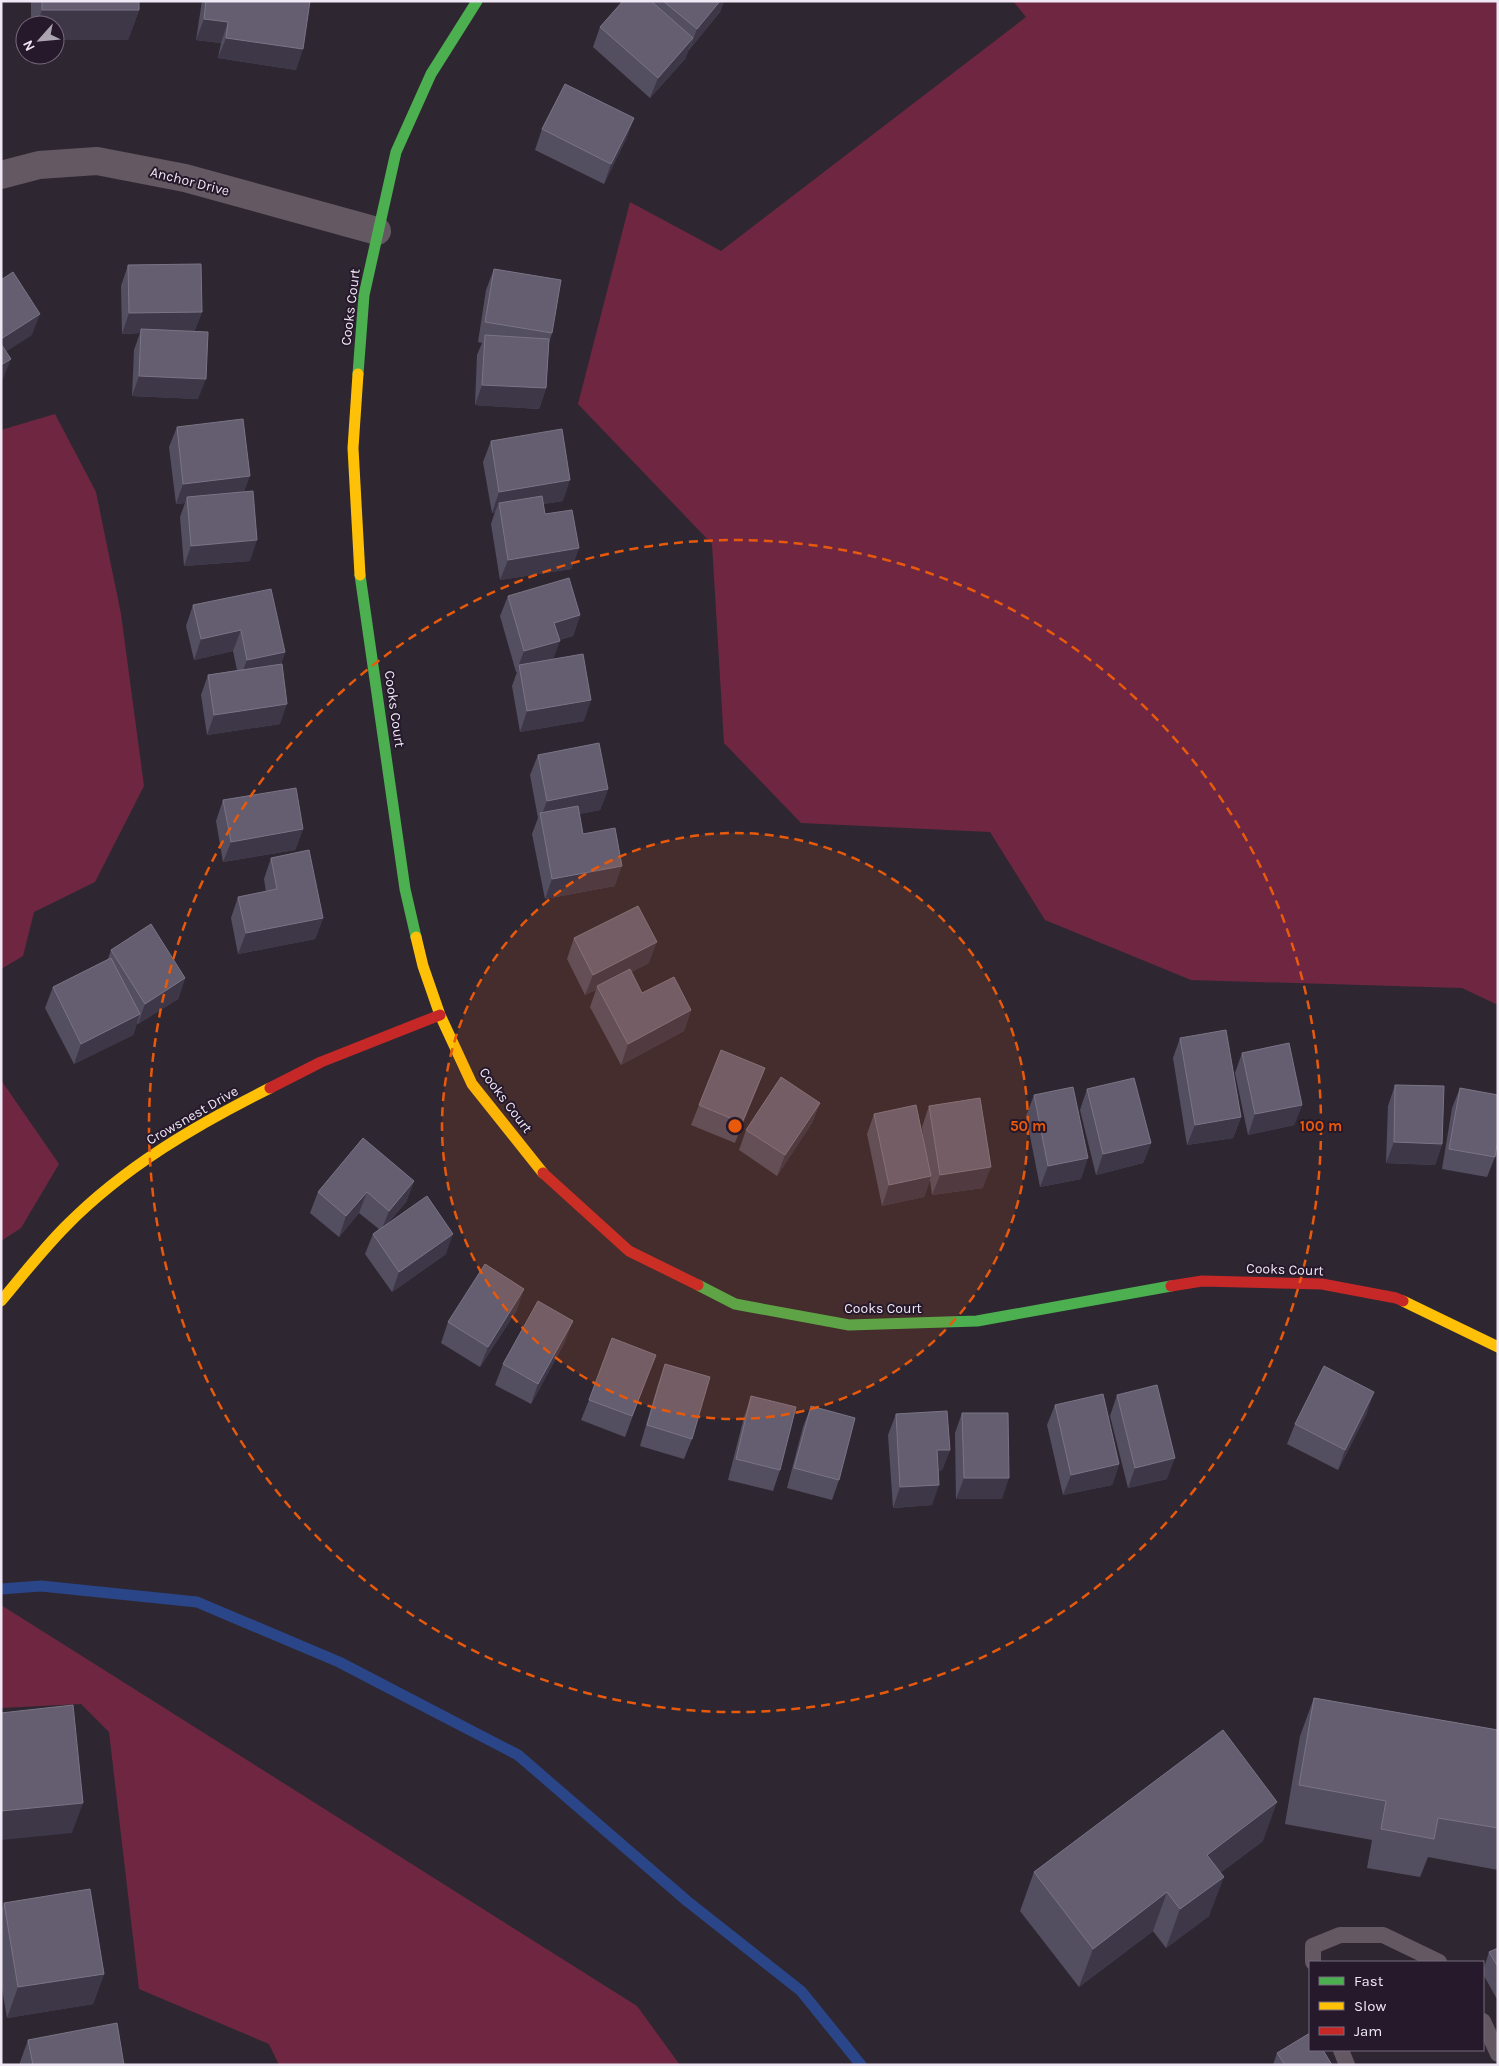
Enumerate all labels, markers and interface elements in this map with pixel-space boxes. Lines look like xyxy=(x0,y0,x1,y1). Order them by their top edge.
north arrow xyxy=(15,15,65,65)
text: N xyxy=(19,37,39,54)
street label: Anchor Drive xyxy=(149,163,231,200)
street label: Cooks Court xyxy=(337,268,364,347)
street label: Cooks Court xyxy=(381,670,408,749)
street label: Cooks Court xyxy=(475,1064,536,1136)
street label: Crowsnest Drive xyxy=(143,1082,241,1149)
centre of rings xyxy=(726,1117,744,1135)
text: 50 m xyxy=(1010,1117,1046,1135)
text: 100 m xyxy=(1300,1117,1342,1135)
street label: Cooks Court xyxy=(1246,1260,1324,1279)
street label: Cooks Court xyxy=(844,1300,922,1317)
legend xyxy=(1309,1961,1484,2051)
text: Fast xyxy=(1354,1972,1384,1990)
text: Slow xyxy=(1354,1997,1386,2015)
text: Jam xyxy=(1354,2022,1382,2040)

